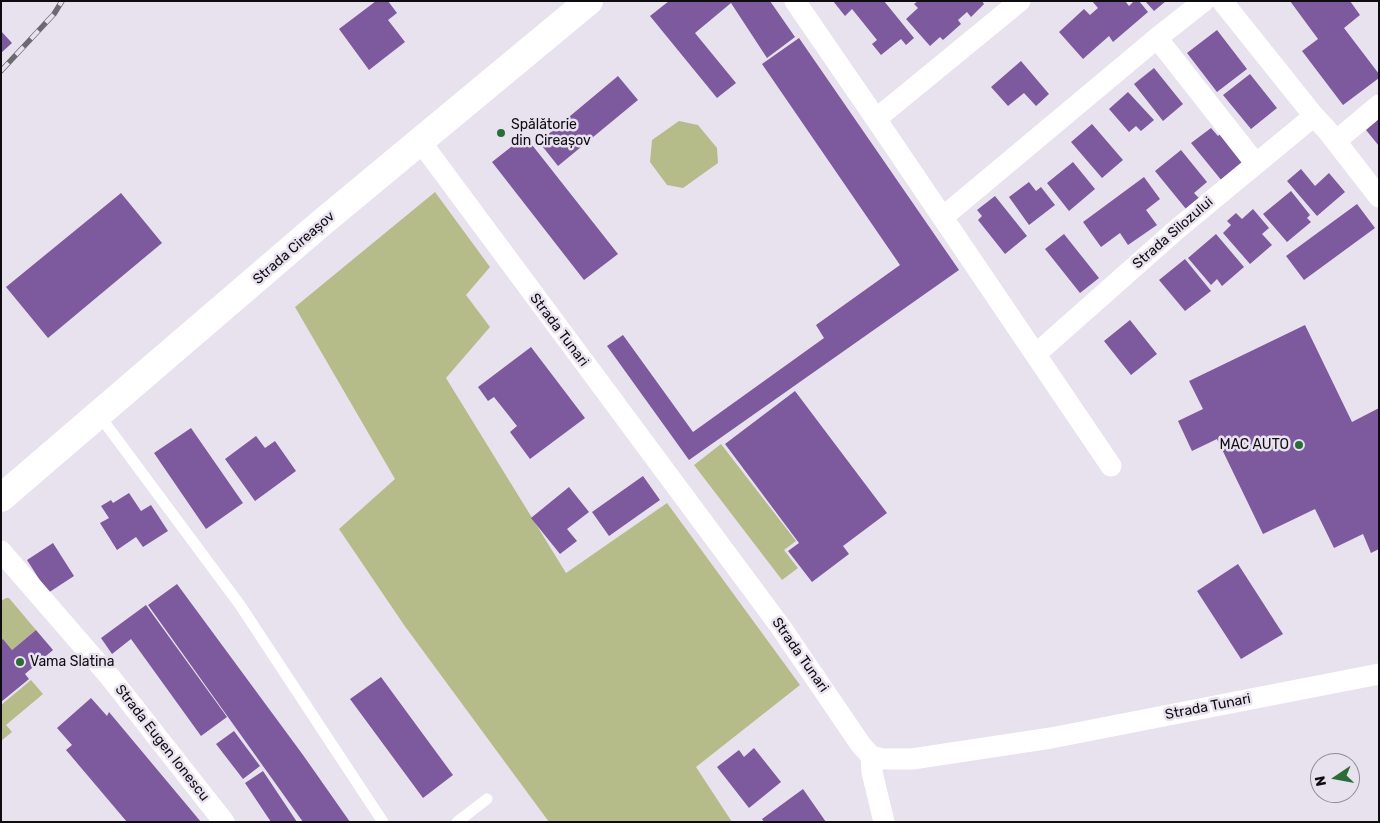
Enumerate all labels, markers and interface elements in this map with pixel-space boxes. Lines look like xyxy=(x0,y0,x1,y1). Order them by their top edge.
place label: Spălătorie din Cireașov xyxy=(511,117,591,150)
marker: Spălătorie din Cireașov xyxy=(495,127,507,139)
street label: Strada Silozului xyxy=(1129,194,1217,272)
street label: Strada Cireașov xyxy=(250,208,338,288)
street label: Strada Tunari xyxy=(526,290,592,370)
place label: MAC AUTO xyxy=(1220,437,1289,453)
marker: MAC AUTO xyxy=(1293,439,1305,451)
street label: Strada Tunari xyxy=(768,615,832,695)
place label: Vama Slatina xyxy=(30,654,115,670)
marker: Vama Slatina xyxy=(14,656,26,668)
street label: Strada Eugen Ionescu xyxy=(111,681,213,805)
street label: Strada Tunari xyxy=(1164,690,1252,724)
north arrow xyxy=(1310,753,1360,803)
text: N xyxy=(1311,774,1330,788)

